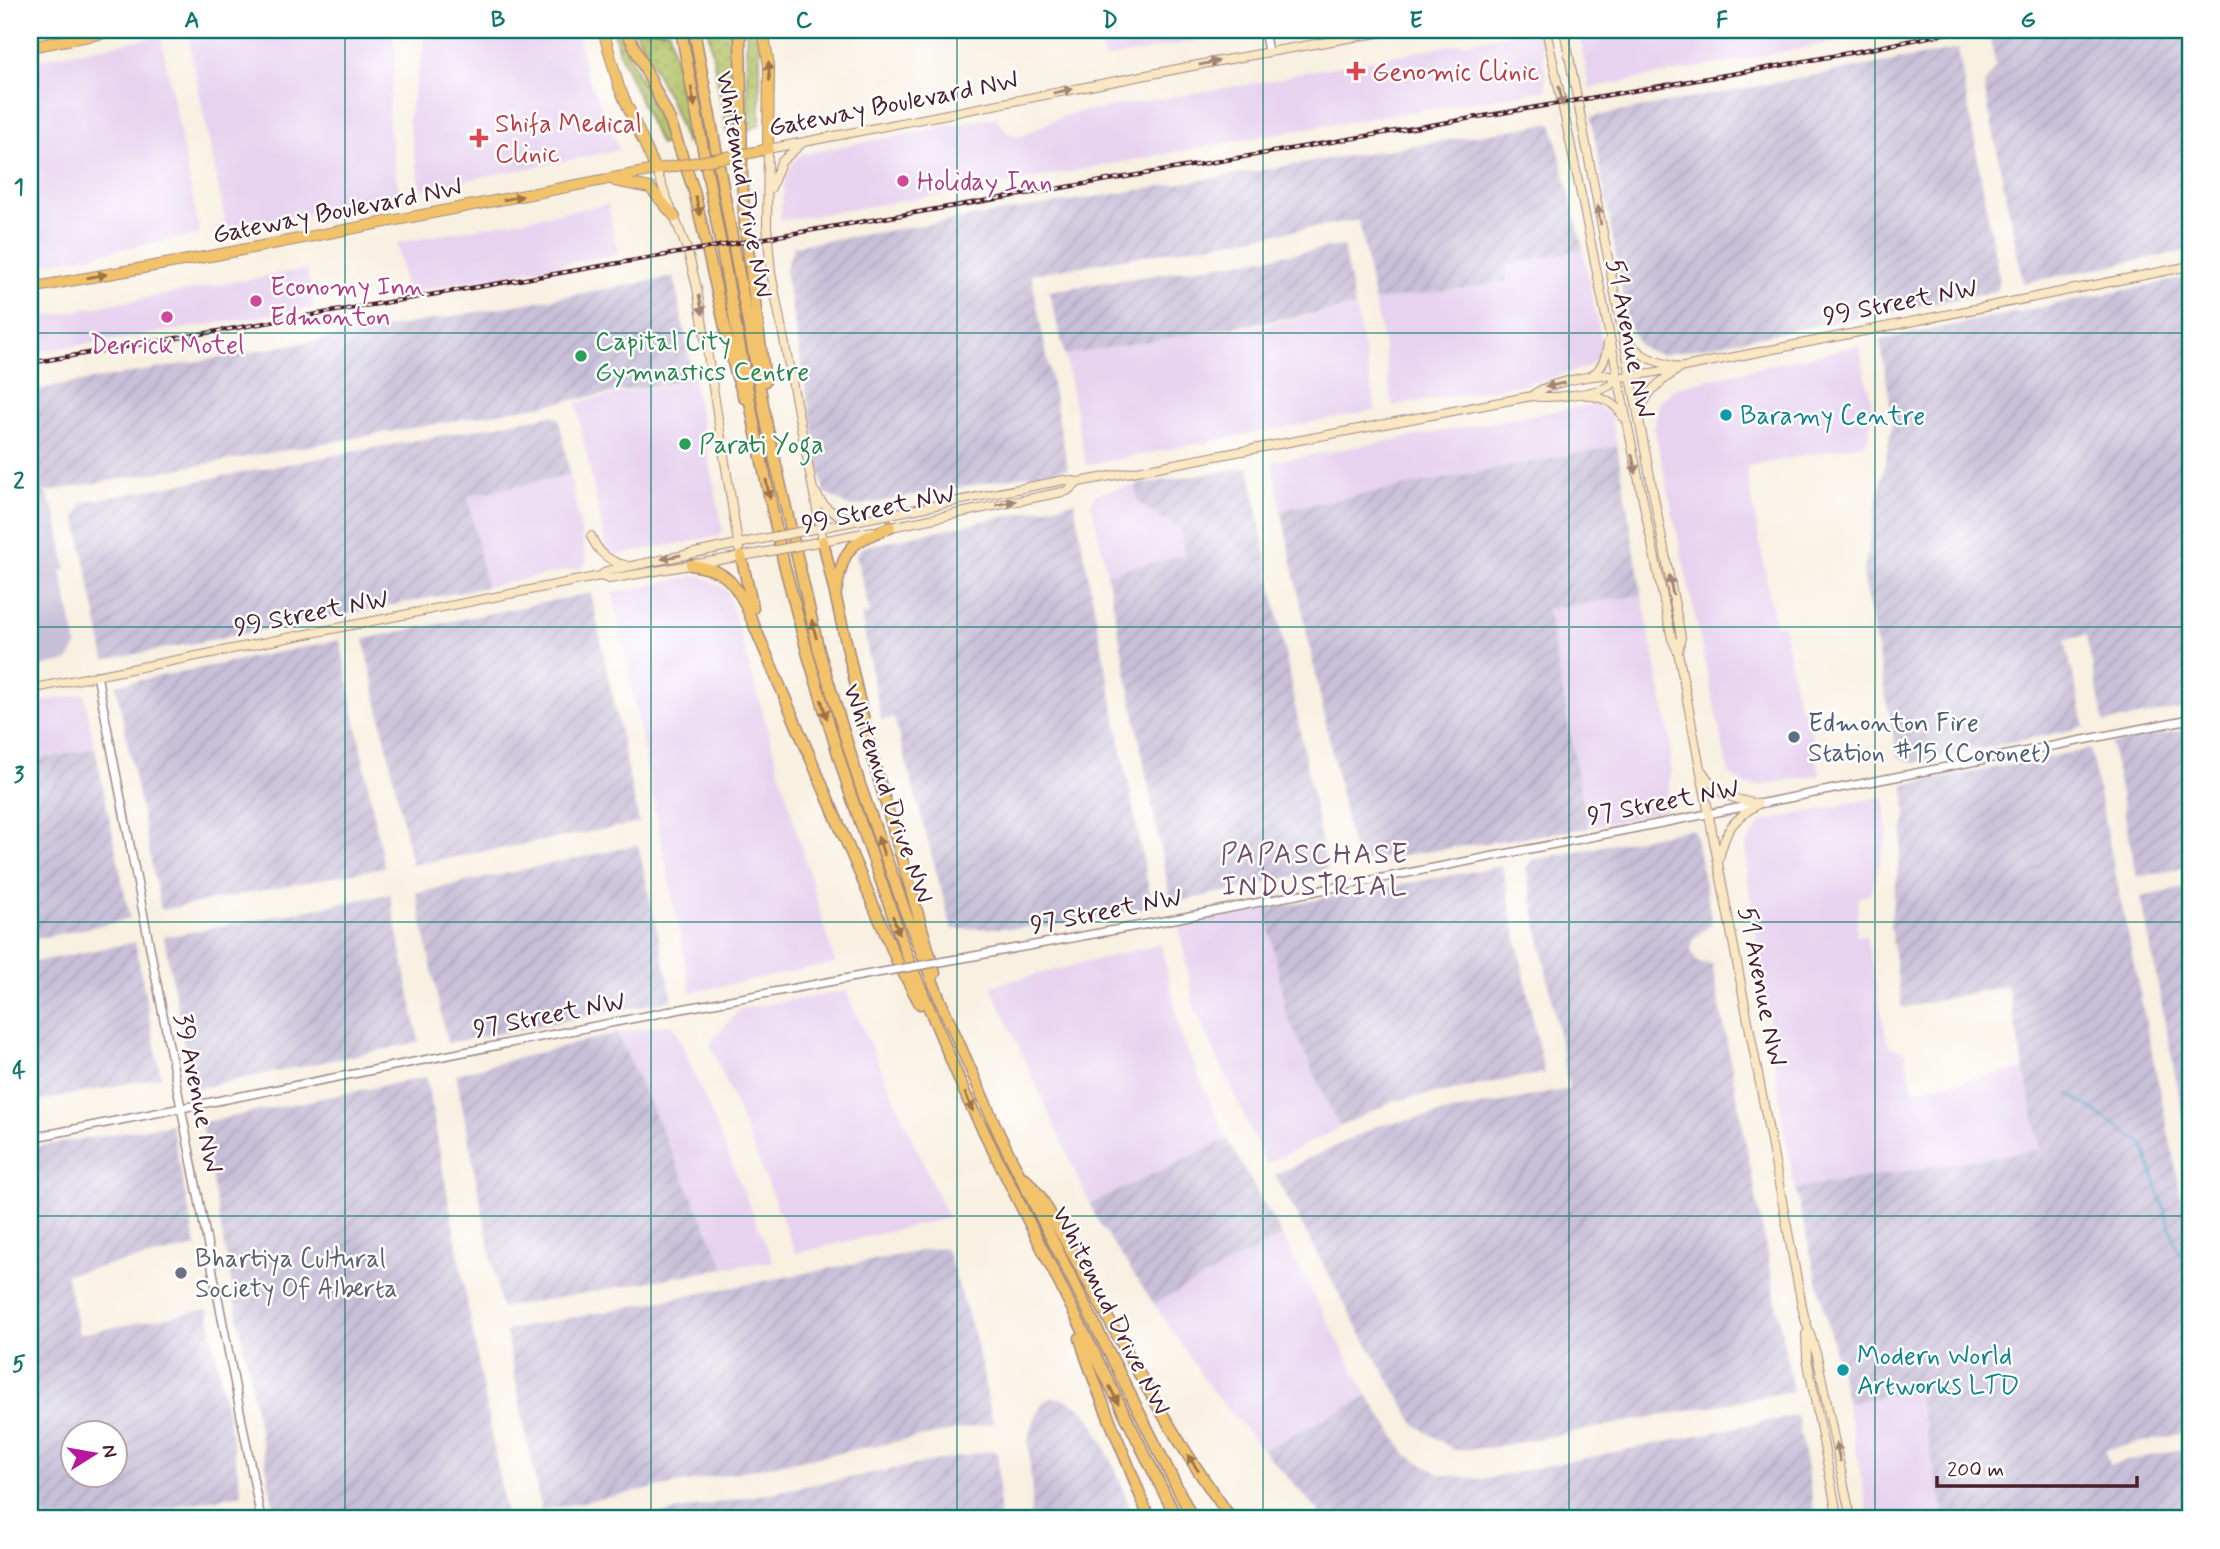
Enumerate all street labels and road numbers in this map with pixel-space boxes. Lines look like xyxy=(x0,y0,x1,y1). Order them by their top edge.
street label: Gateway Boulevard NW xyxy=(766,64,1021,146)
street label: Whitemud Drive NW xyxy=(706,68,780,300)
street label: Gateway Boulevard NW xyxy=(210,171,465,253)
street label: 51 Avenue NW xyxy=(1597,256,1661,421)
street label: 99 Street NW xyxy=(1820,271,1981,335)
street label: 99 Street NW xyxy=(798,477,959,543)
street label: 99 Street NW xyxy=(231,582,392,646)
street label: Whitemud Drive NW xyxy=(834,680,941,908)
street label: 97 Street NW xyxy=(1585,772,1742,834)
street label: 97 Street NW xyxy=(1028,881,1185,943)
street label: 51 Avenue NW xyxy=(1729,904,1793,1069)
street label: 97 Street NW xyxy=(471,985,628,1047)
street label: 39 Avenue NW xyxy=(165,1011,229,1176)
street label: Whitemud Drive NW xyxy=(1043,1201,1177,1421)

